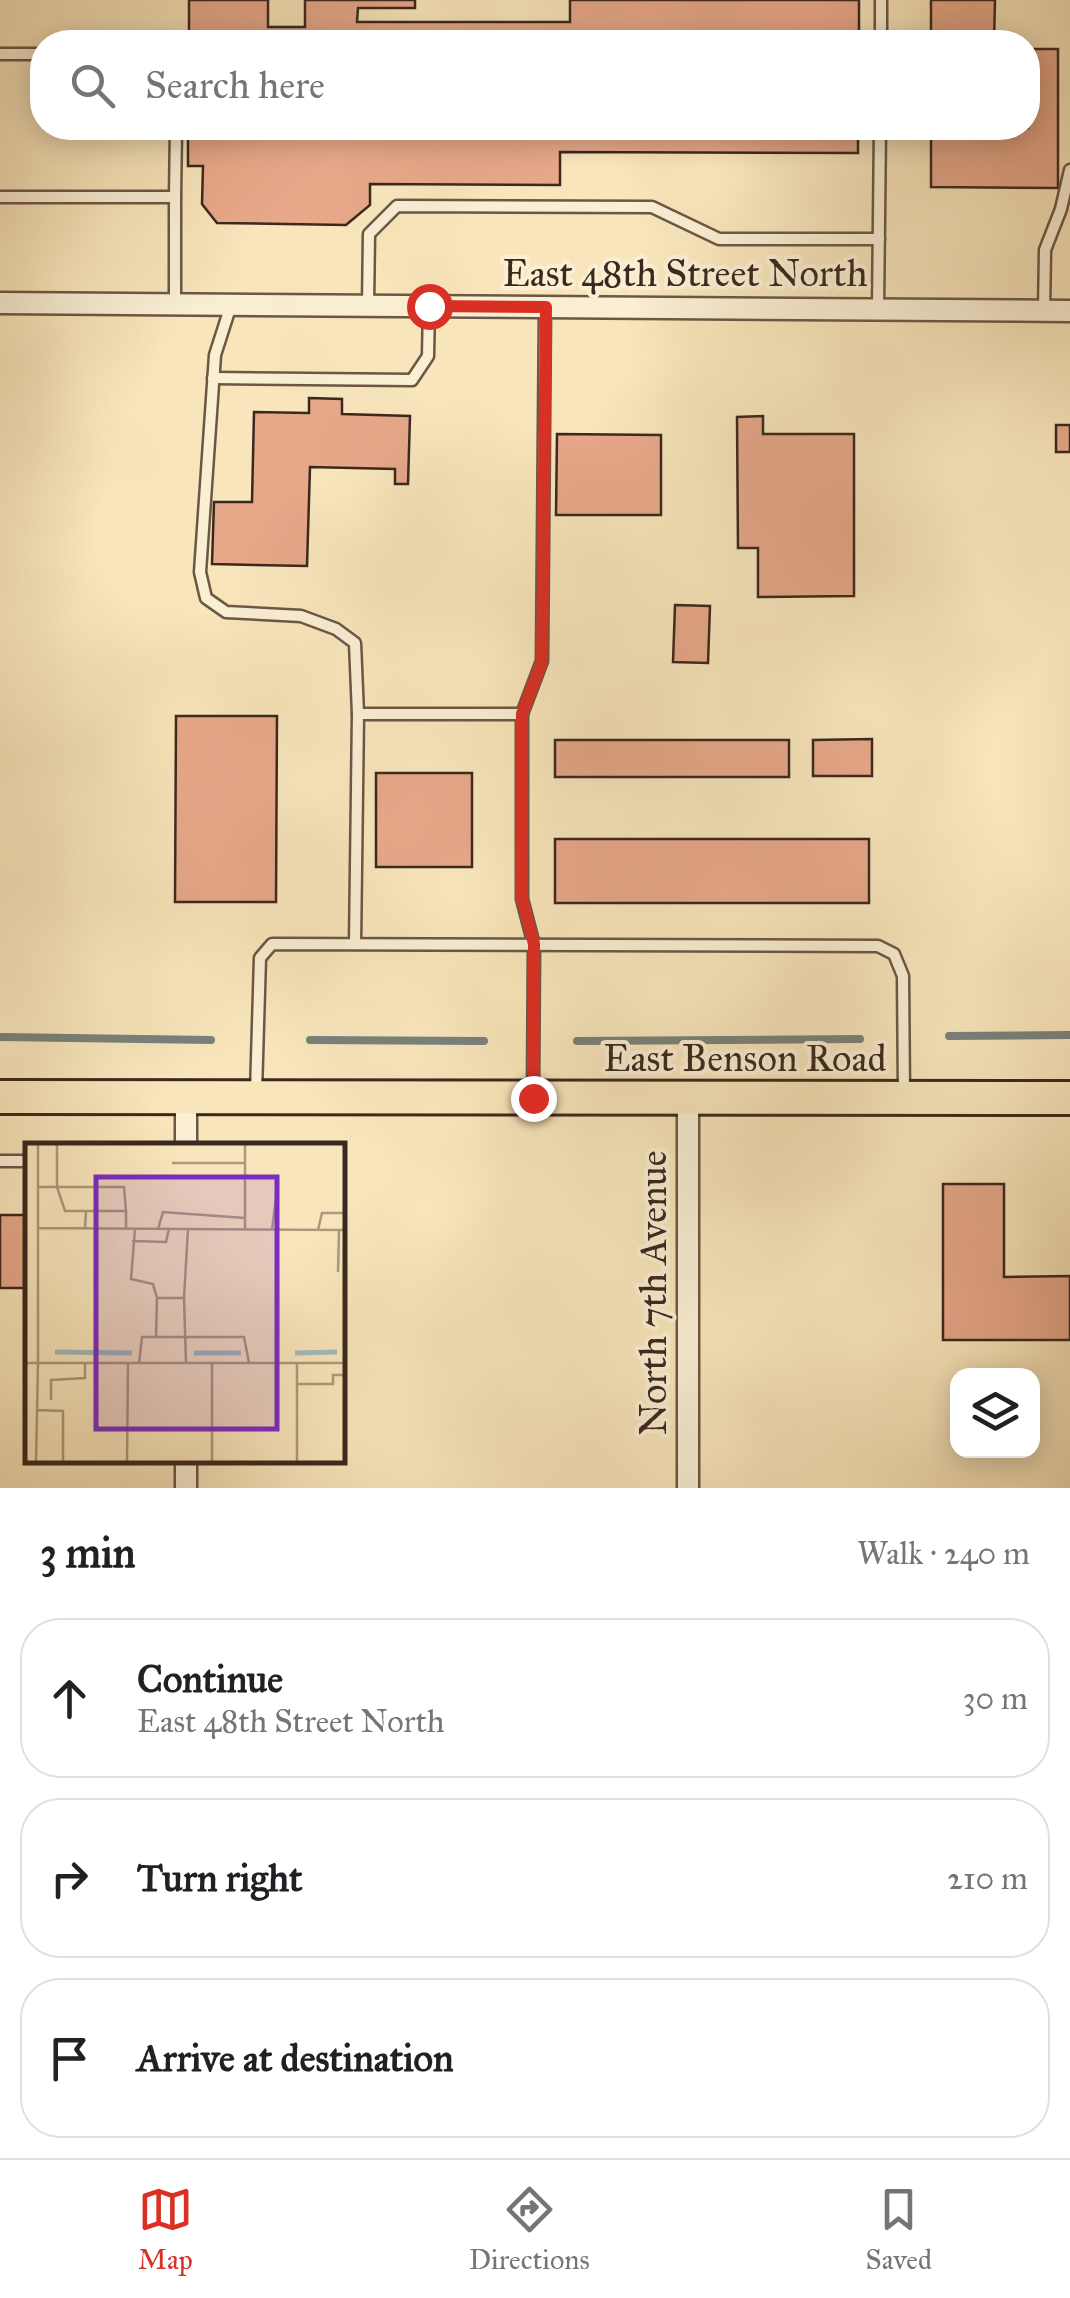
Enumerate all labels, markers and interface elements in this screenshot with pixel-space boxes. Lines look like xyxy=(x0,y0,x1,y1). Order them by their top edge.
search box xyxy=(30,30,1040,140)
icon: search xyxy=(65,58,120,113)
text: Search here xyxy=(145,62,325,108)
street label: East 48th Street North xyxy=(502,250,868,296)
route start xyxy=(407,284,453,330)
street label: East Benson Road xyxy=(603,1035,887,1081)
route end xyxy=(511,1076,557,1122)
inset map xyxy=(25,1143,345,1463)
street label: North 7th Avenue xyxy=(630,1151,676,1436)
map controls xyxy=(950,1368,1040,1458)
button: layers xyxy=(950,1368,1040,1458)
text: 3 min xyxy=(40,1527,135,1579)
text: Walk · 240 m xyxy=(857,1534,1030,1573)
text: Continue xyxy=(137,1656,283,1702)
icon: ahead xyxy=(42,1671,97,1726)
text: 30 m xyxy=(963,1679,1028,1718)
text: East 48th Street North xyxy=(137,1702,445,1741)
icon: right xyxy=(42,1851,97,1906)
text: Turn right xyxy=(137,1855,303,1901)
text: 210 m xyxy=(947,1859,1028,1898)
icon: arrive xyxy=(42,2031,97,2086)
text: Arrive at destination xyxy=(137,2035,454,2081)
tab: Map xyxy=(138,2182,193,2277)
tab: Directions xyxy=(469,2182,590,2277)
tab: Saved xyxy=(866,2182,932,2277)

